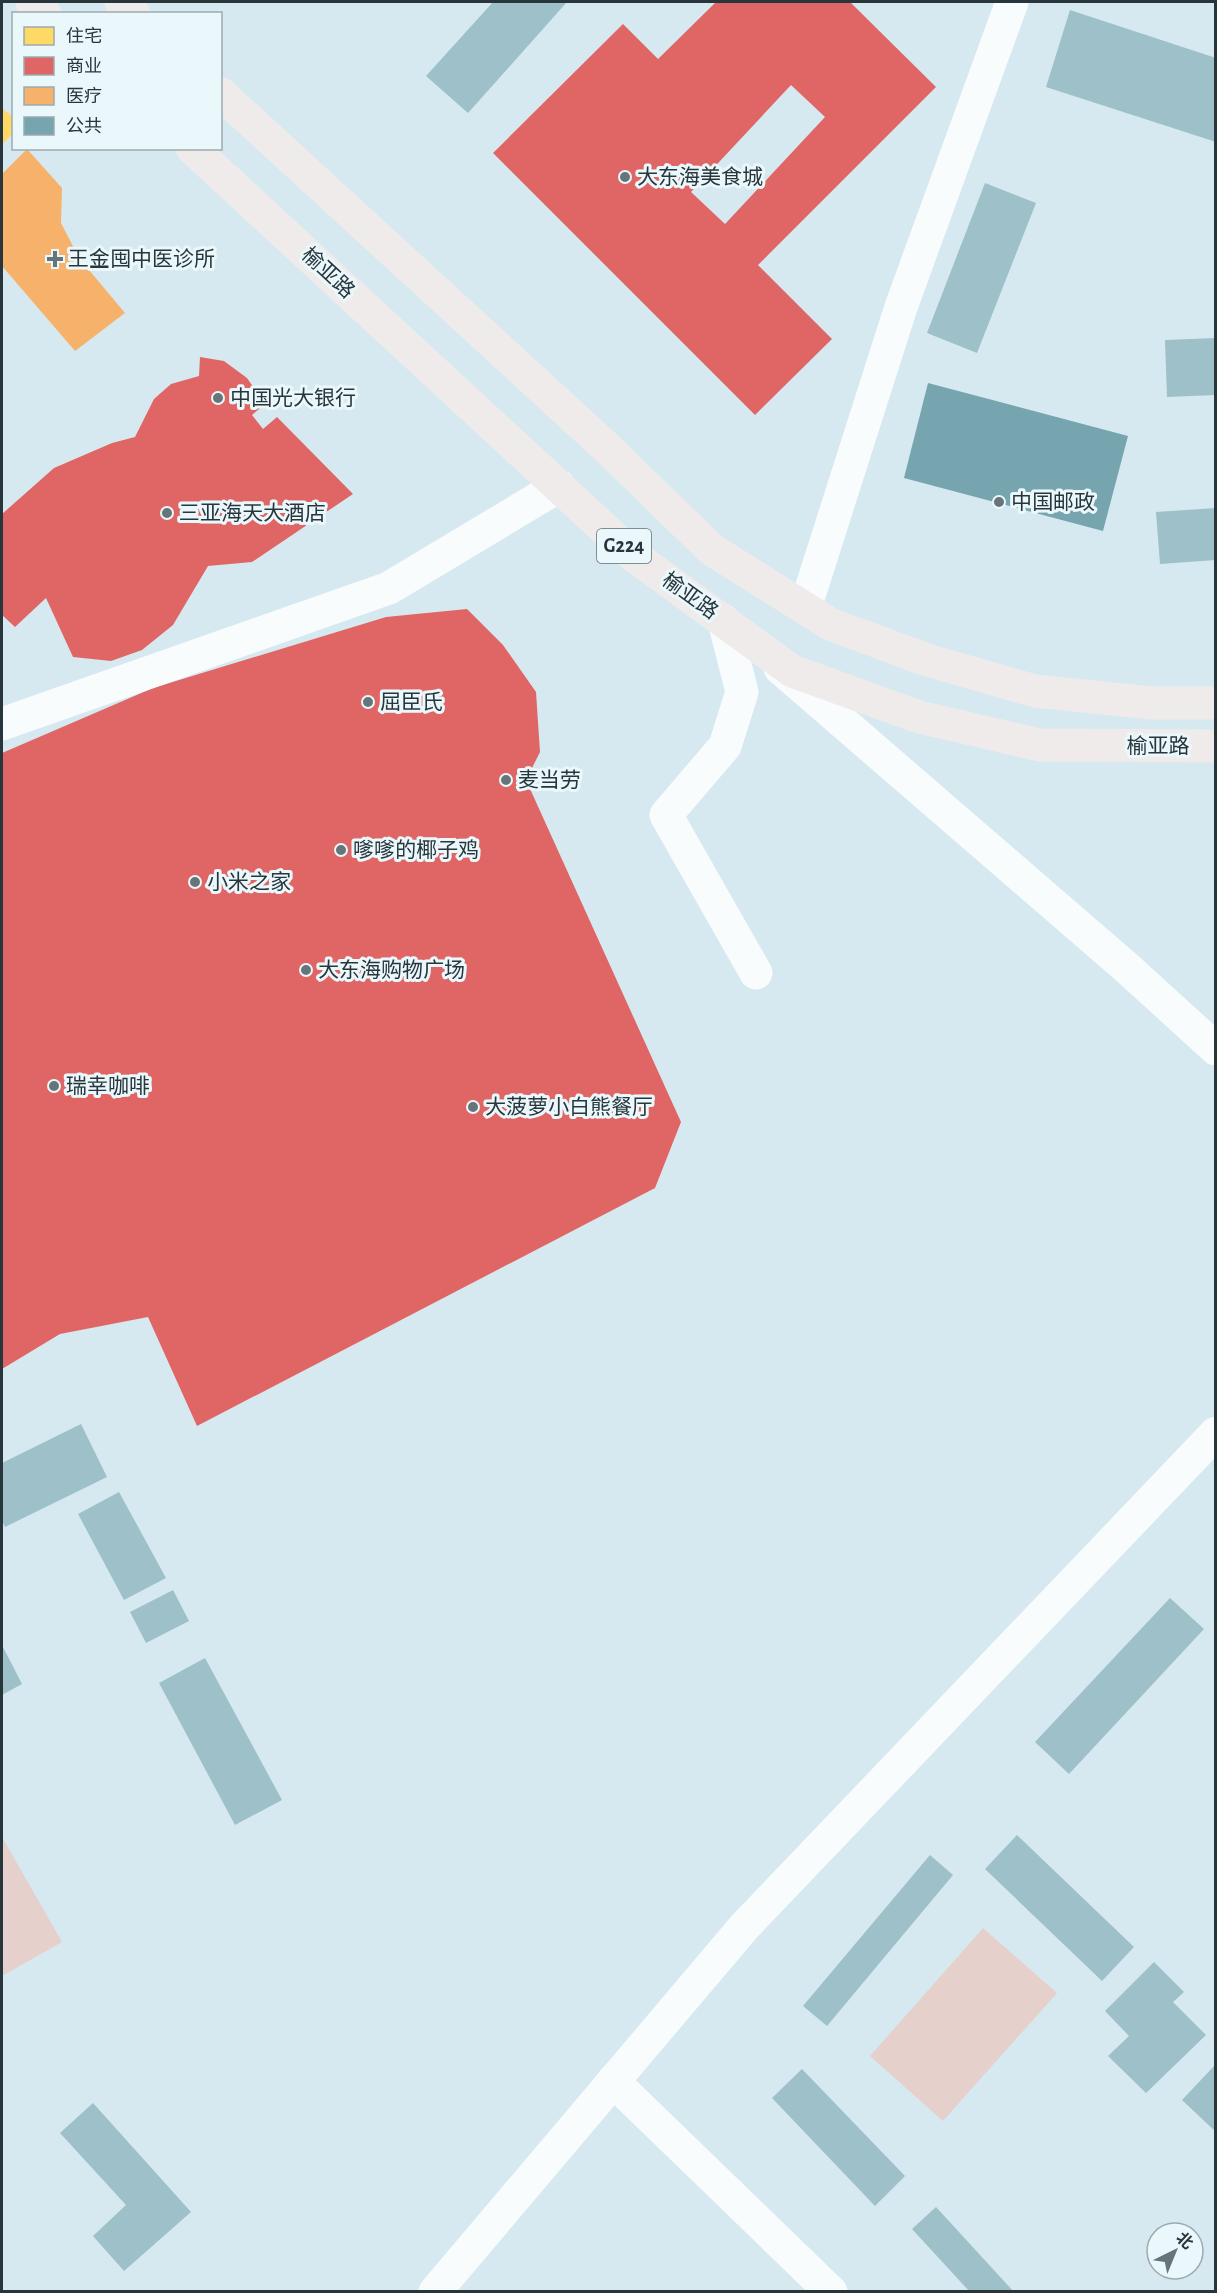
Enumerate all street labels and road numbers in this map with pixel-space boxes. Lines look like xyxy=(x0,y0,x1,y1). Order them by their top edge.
street label: 榆亚路 xyxy=(298,243,359,302)
road number: G224 xyxy=(597,529,651,563)
street label: 榆亚路 xyxy=(658,568,722,623)
street label: 榆亚路 xyxy=(1127,735,1190,757)

